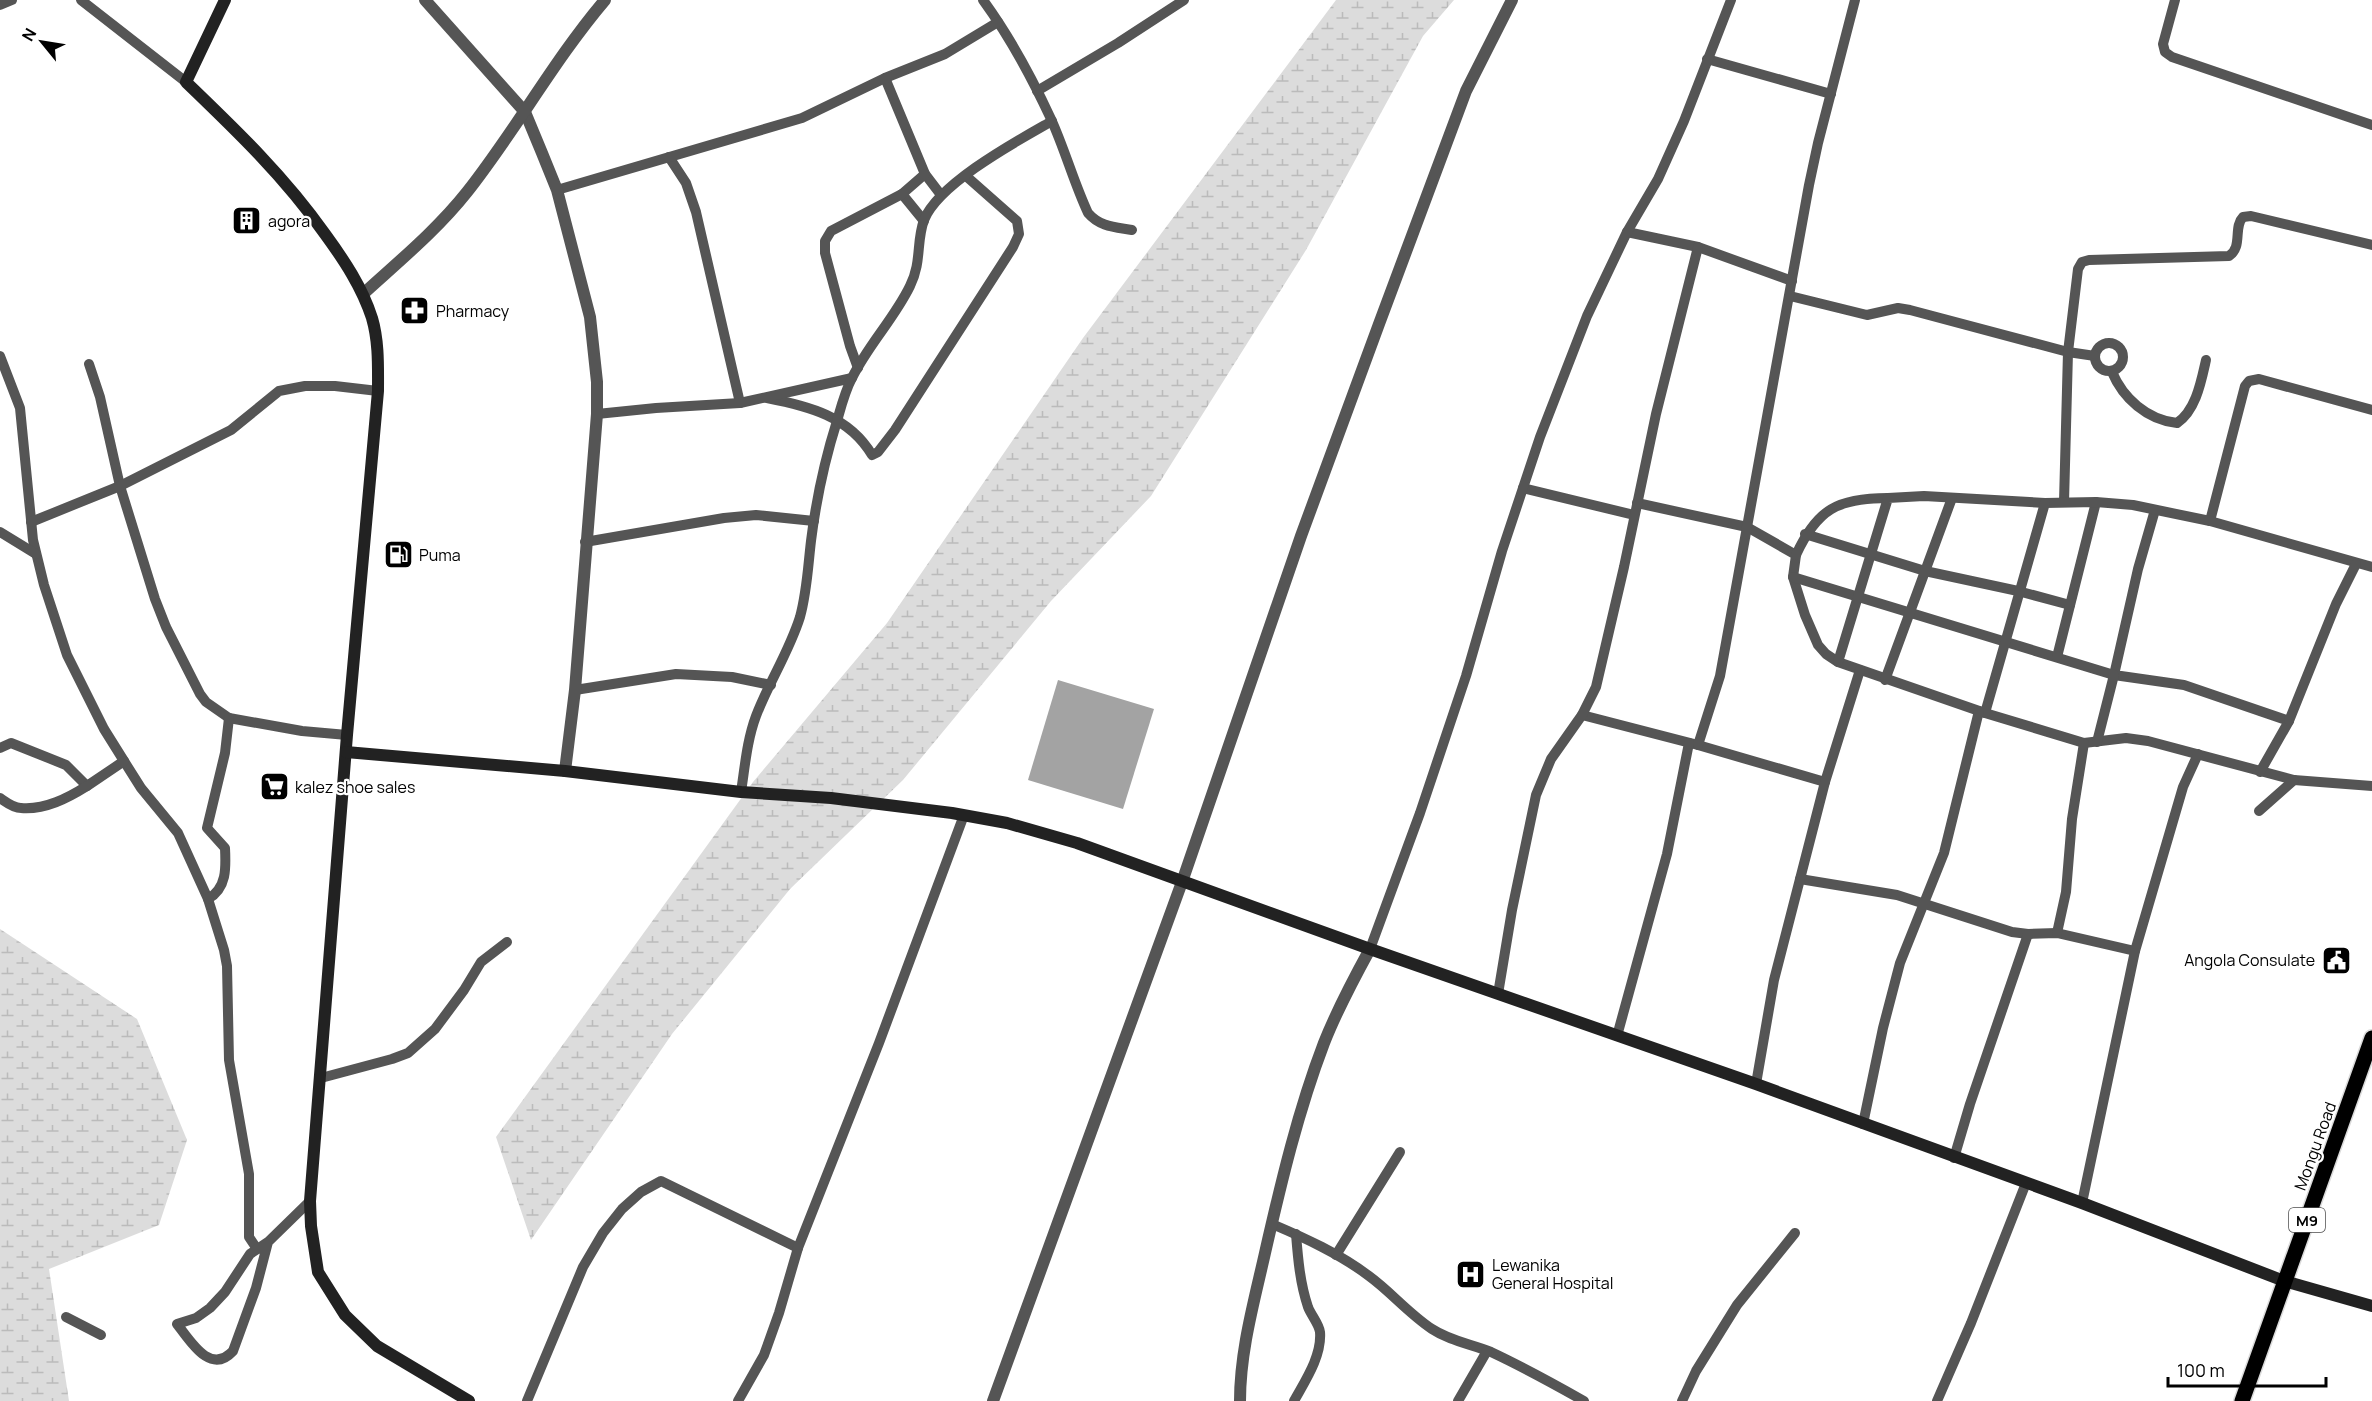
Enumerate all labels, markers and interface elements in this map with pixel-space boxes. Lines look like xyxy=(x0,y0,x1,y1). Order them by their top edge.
north arrow xyxy=(12,12,72,72)
text: N xyxy=(17,24,41,45)
building icon: agora xyxy=(231,205,263,237)
place label: agora xyxy=(268,210,310,232)
pharmacy icon: Pharmacy xyxy=(399,295,431,327)
place label: Pharmacy xyxy=(436,300,510,322)
fuel station icon: Puma xyxy=(382,539,414,571)
place label: Puma xyxy=(419,544,461,566)
supermarket icon: kalez shoe sales xyxy=(258,771,290,803)
place label: kalez shoe sales xyxy=(295,776,415,798)
public building icon: Angola Consulate xyxy=(2320,944,2352,976)
place label: Angola Consulate xyxy=(2184,949,2315,971)
street label: Mongu Road xyxy=(2289,1099,2341,1193)
road number: M9 xyxy=(2289,1208,2325,1232)
place label: Lewanika General Hospital xyxy=(1492,1254,1613,1294)
hospital icon: Lewanika General Hospital xyxy=(1455,1258,1487,1290)
scale bar xyxy=(2168,1350,2326,1388)
text: 100 m xyxy=(2177,1358,2225,1382)

